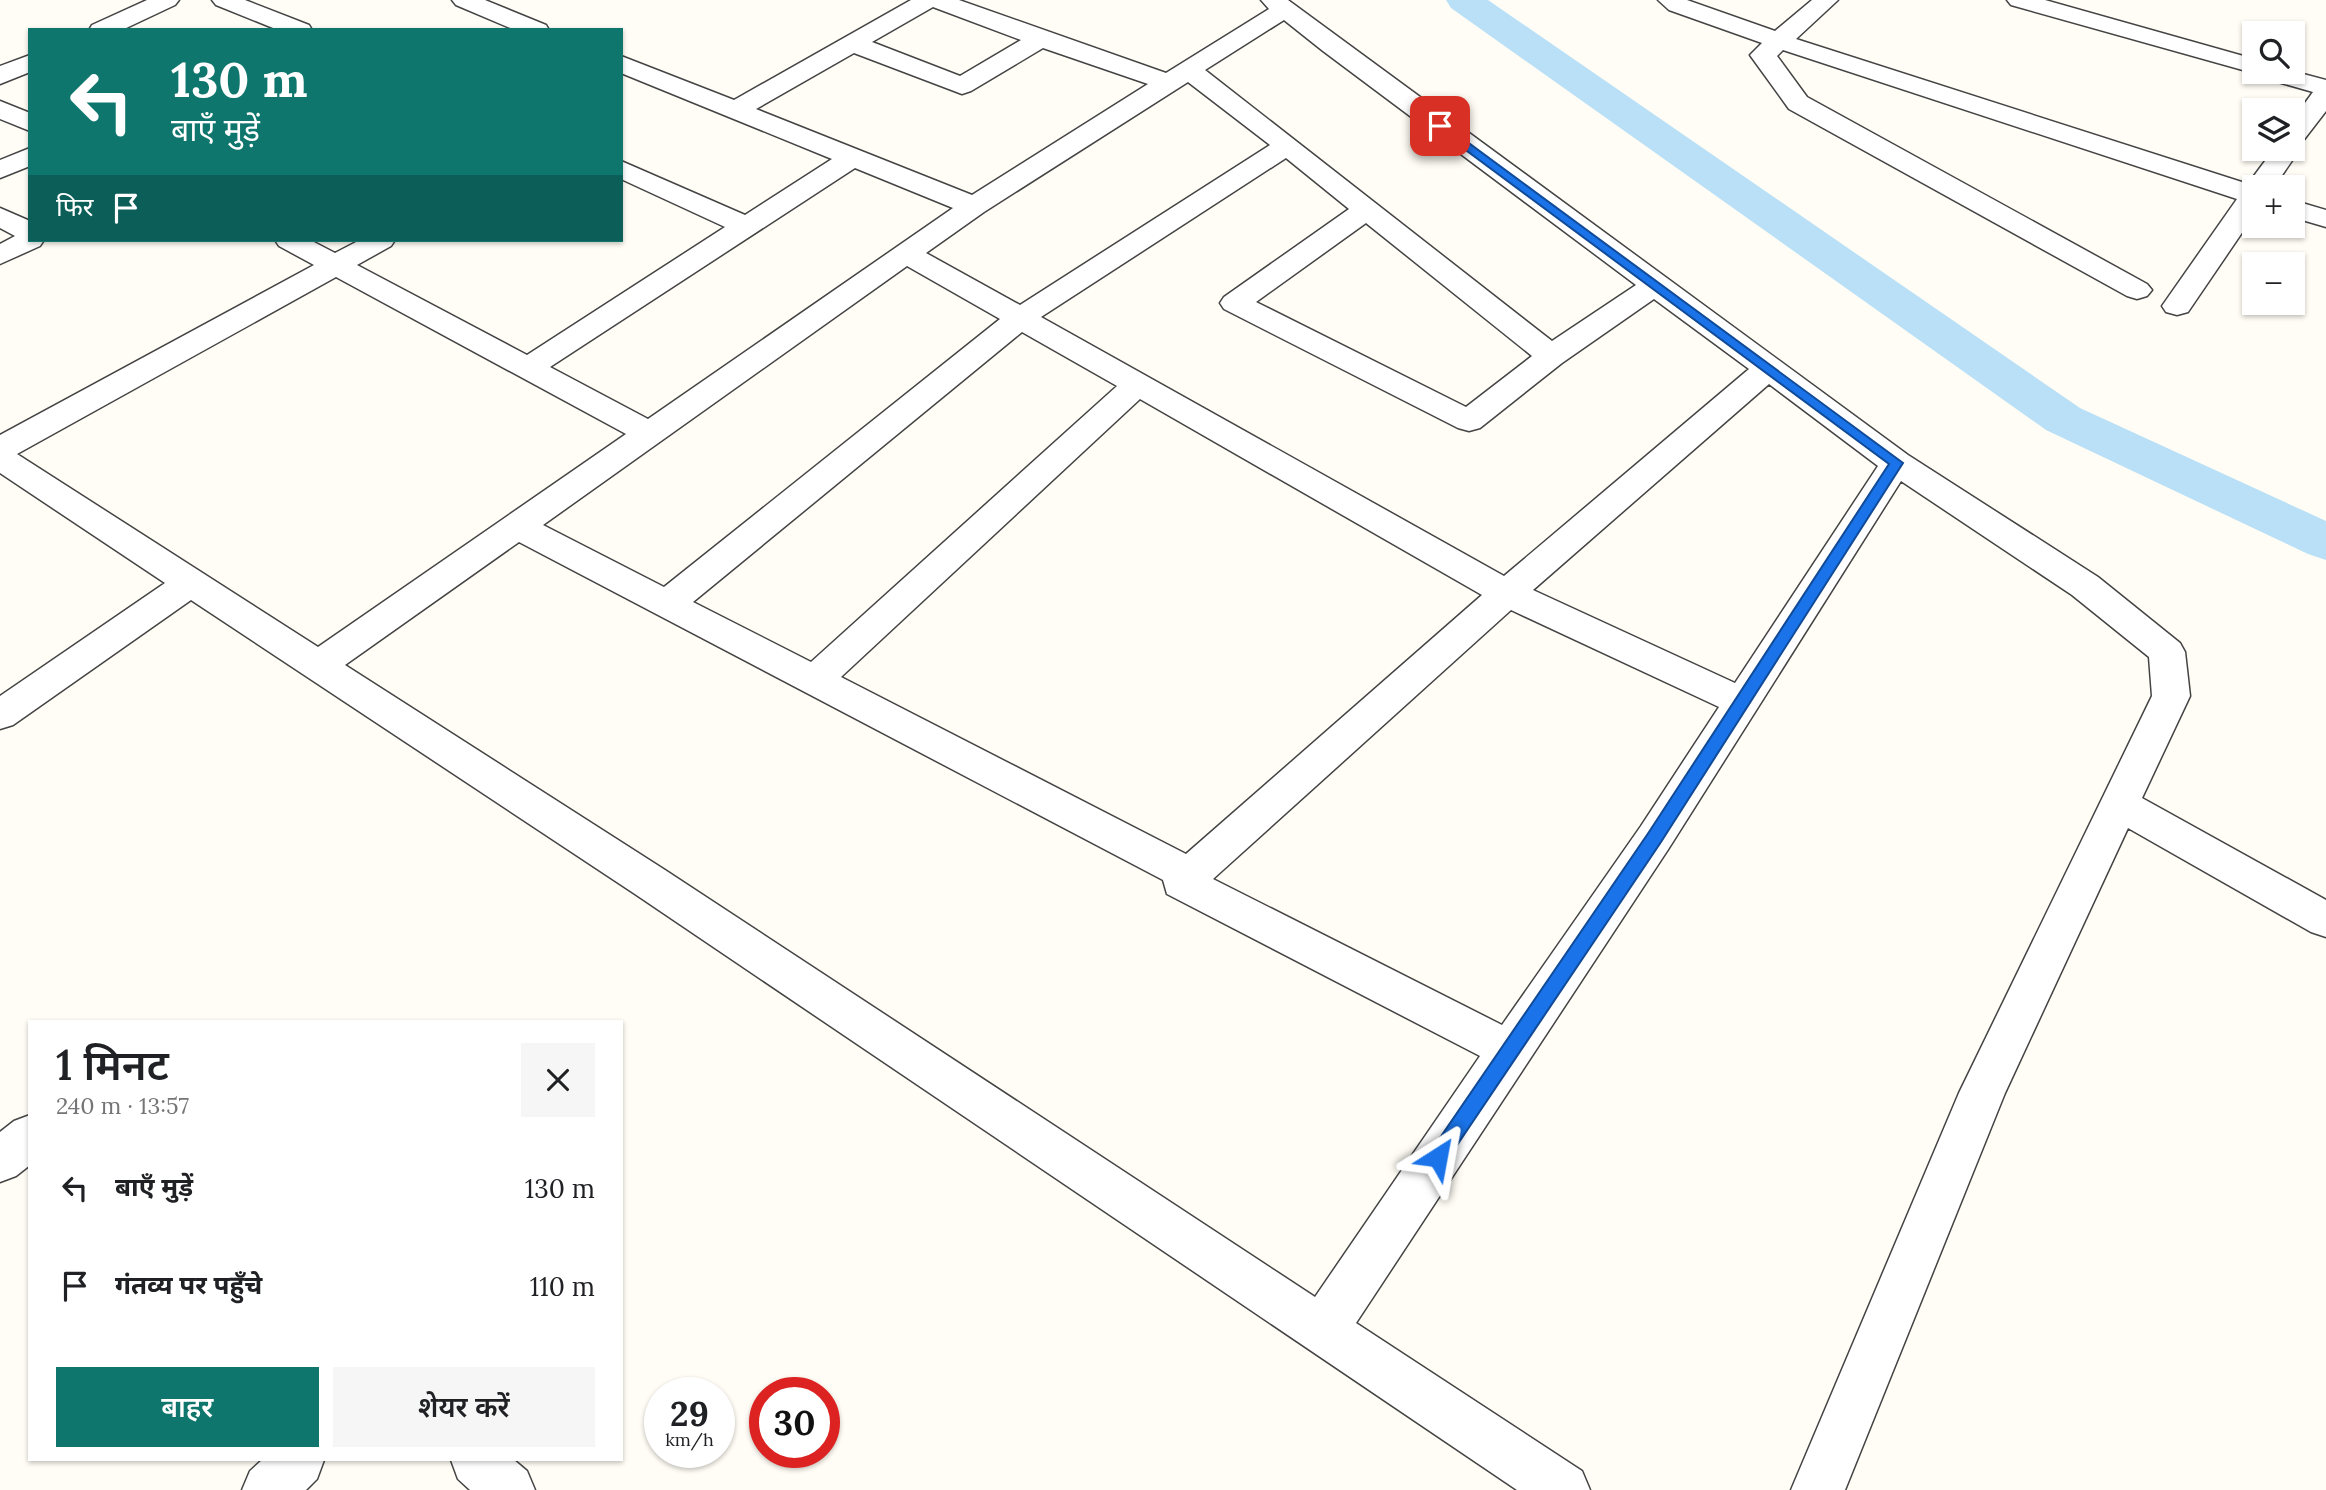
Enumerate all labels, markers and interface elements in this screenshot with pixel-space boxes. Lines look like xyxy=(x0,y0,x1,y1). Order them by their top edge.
map controls xyxy=(2242,21,2305,315)
button: search xyxy=(2242,21,2305,84)
text: 130 m xyxy=(171,48,307,110)
icon: left xyxy=(56,56,147,147)
pin xyxy=(1410,96,1470,156)
button: layers xyxy=(2242,98,2305,161)
icon: arrive xyxy=(1421,107,1459,145)
text: बाएँ मुड़ें xyxy=(171,109,260,150)
button: + xyxy=(2242,175,2305,238)
icon: arrive xyxy=(107,189,145,227)
text: फिर xyxy=(56,190,93,223)
button: − xyxy=(2242,252,2305,315)
text: 1 मिनट xyxy=(56,1038,169,1092)
button: close xyxy=(521,1043,595,1117)
text: 240 m · 13:57 xyxy=(56,1091,189,1120)
position arrow xyxy=(1401,1120,1475,1194)
icon: left xyxy=(56,1169,94,1207)
text: बाएँ मुड़ें xyxy=(115,1170,193,1203)
text: 130 m xyxy=(525,1172,595,1205)
icon: arrive xyxy=(56,1267,94,1305)
text: गंतव्य पर पहुँचे xyxy=(115,1268,262,1301)
text: 110 m xyxy=(530,1270,595,1303)
button: बाहर xyxy=(56,1367,319,1447)
button: शेयर करें xyxy=(333,1367,595,1447)
speed limit sign: 30 xyxy=(749,1377,840,1468)
text: 29 xyxy=(670,1391,709,1436)
text: km/h xyxy=(665,1428,714,1451)

